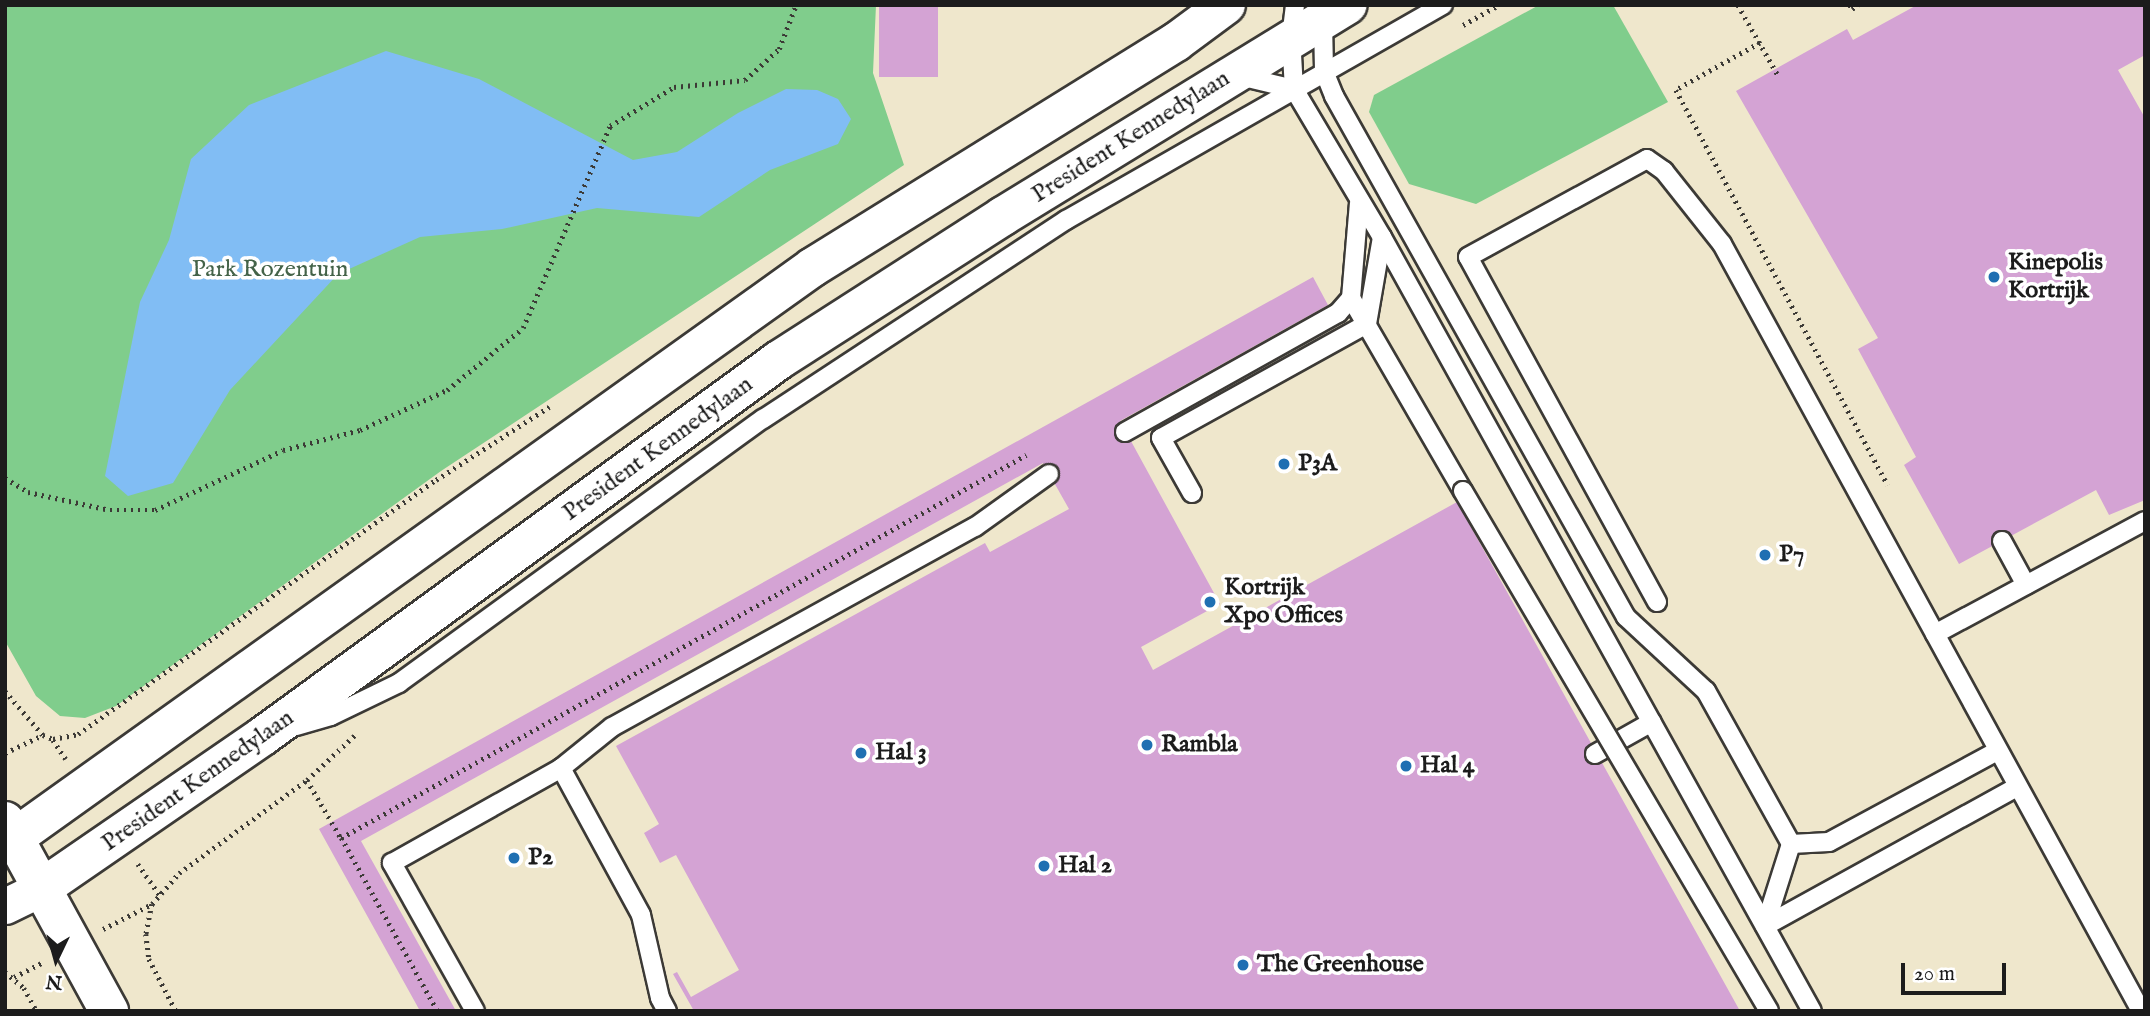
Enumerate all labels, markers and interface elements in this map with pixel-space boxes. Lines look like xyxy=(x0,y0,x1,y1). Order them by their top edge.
street label: President Kennedylaan xyxy=(1027,64,1235,210)
place label: Kinepolis Kortrijk xyxy=(2008,249,2103,305)
park label: Park Rozentuin xyxy=(192,256,348,284)
marker: Kinepolis Kortrijk xyxy=(1986,269,2002,285)
street label: President Kennedylaan xyxy=(557,370,759,528)
place label: P3A xyxy=(1298,450,1337,478)
marker: P3A xyxy=(1276,456,1292,472)
place label: P7 xyxy=(1779,541,1804,569)
marker: P7 xyxy=(1757,547,1773,563)
place label: Kortrijk Xpo Offices xyxy=(1224,574,1343,630)
marker: Kortrijk Xpo Offices xyxy=(1202,594,1218,610)
street label: President Kennedylaan xyxy=(96,704,300,858)
place label: Rambla xyxy=(1161,731,1238,759)
marker: Rambla xyxy=(1139,737,1155,753)
place label: Hal 3 xyxy=(875,739,927,767)
marker: Hal 3 xyxy=(853,745,869,761)
place label: Hal 4 xyxy=(1420,752,1475,780)
marker: Hal 4 xyxy=(1398,758,1414,774)
place label: P2 xyxy=(528,844,553,872)
marker: P2 xyxy=(506,850,522,866)
place label: Hal 2 xyxy=(1058,852,1112,880)
marker: Hal 2 xyxy=(1036,858,1052,874)
north arrow xyxy=(21,925,91,995)
scale bar xyxy=(1905,950,2010,994)
place label: The Greenhouse xyxy=(1257,951,1424,979)
marker: The Greenhouse xyxy=(1235,957,1251,973)
text: 20 m xyxy=(1914,961,1955,988)
text: N xyxy=(45,968,63,994)

